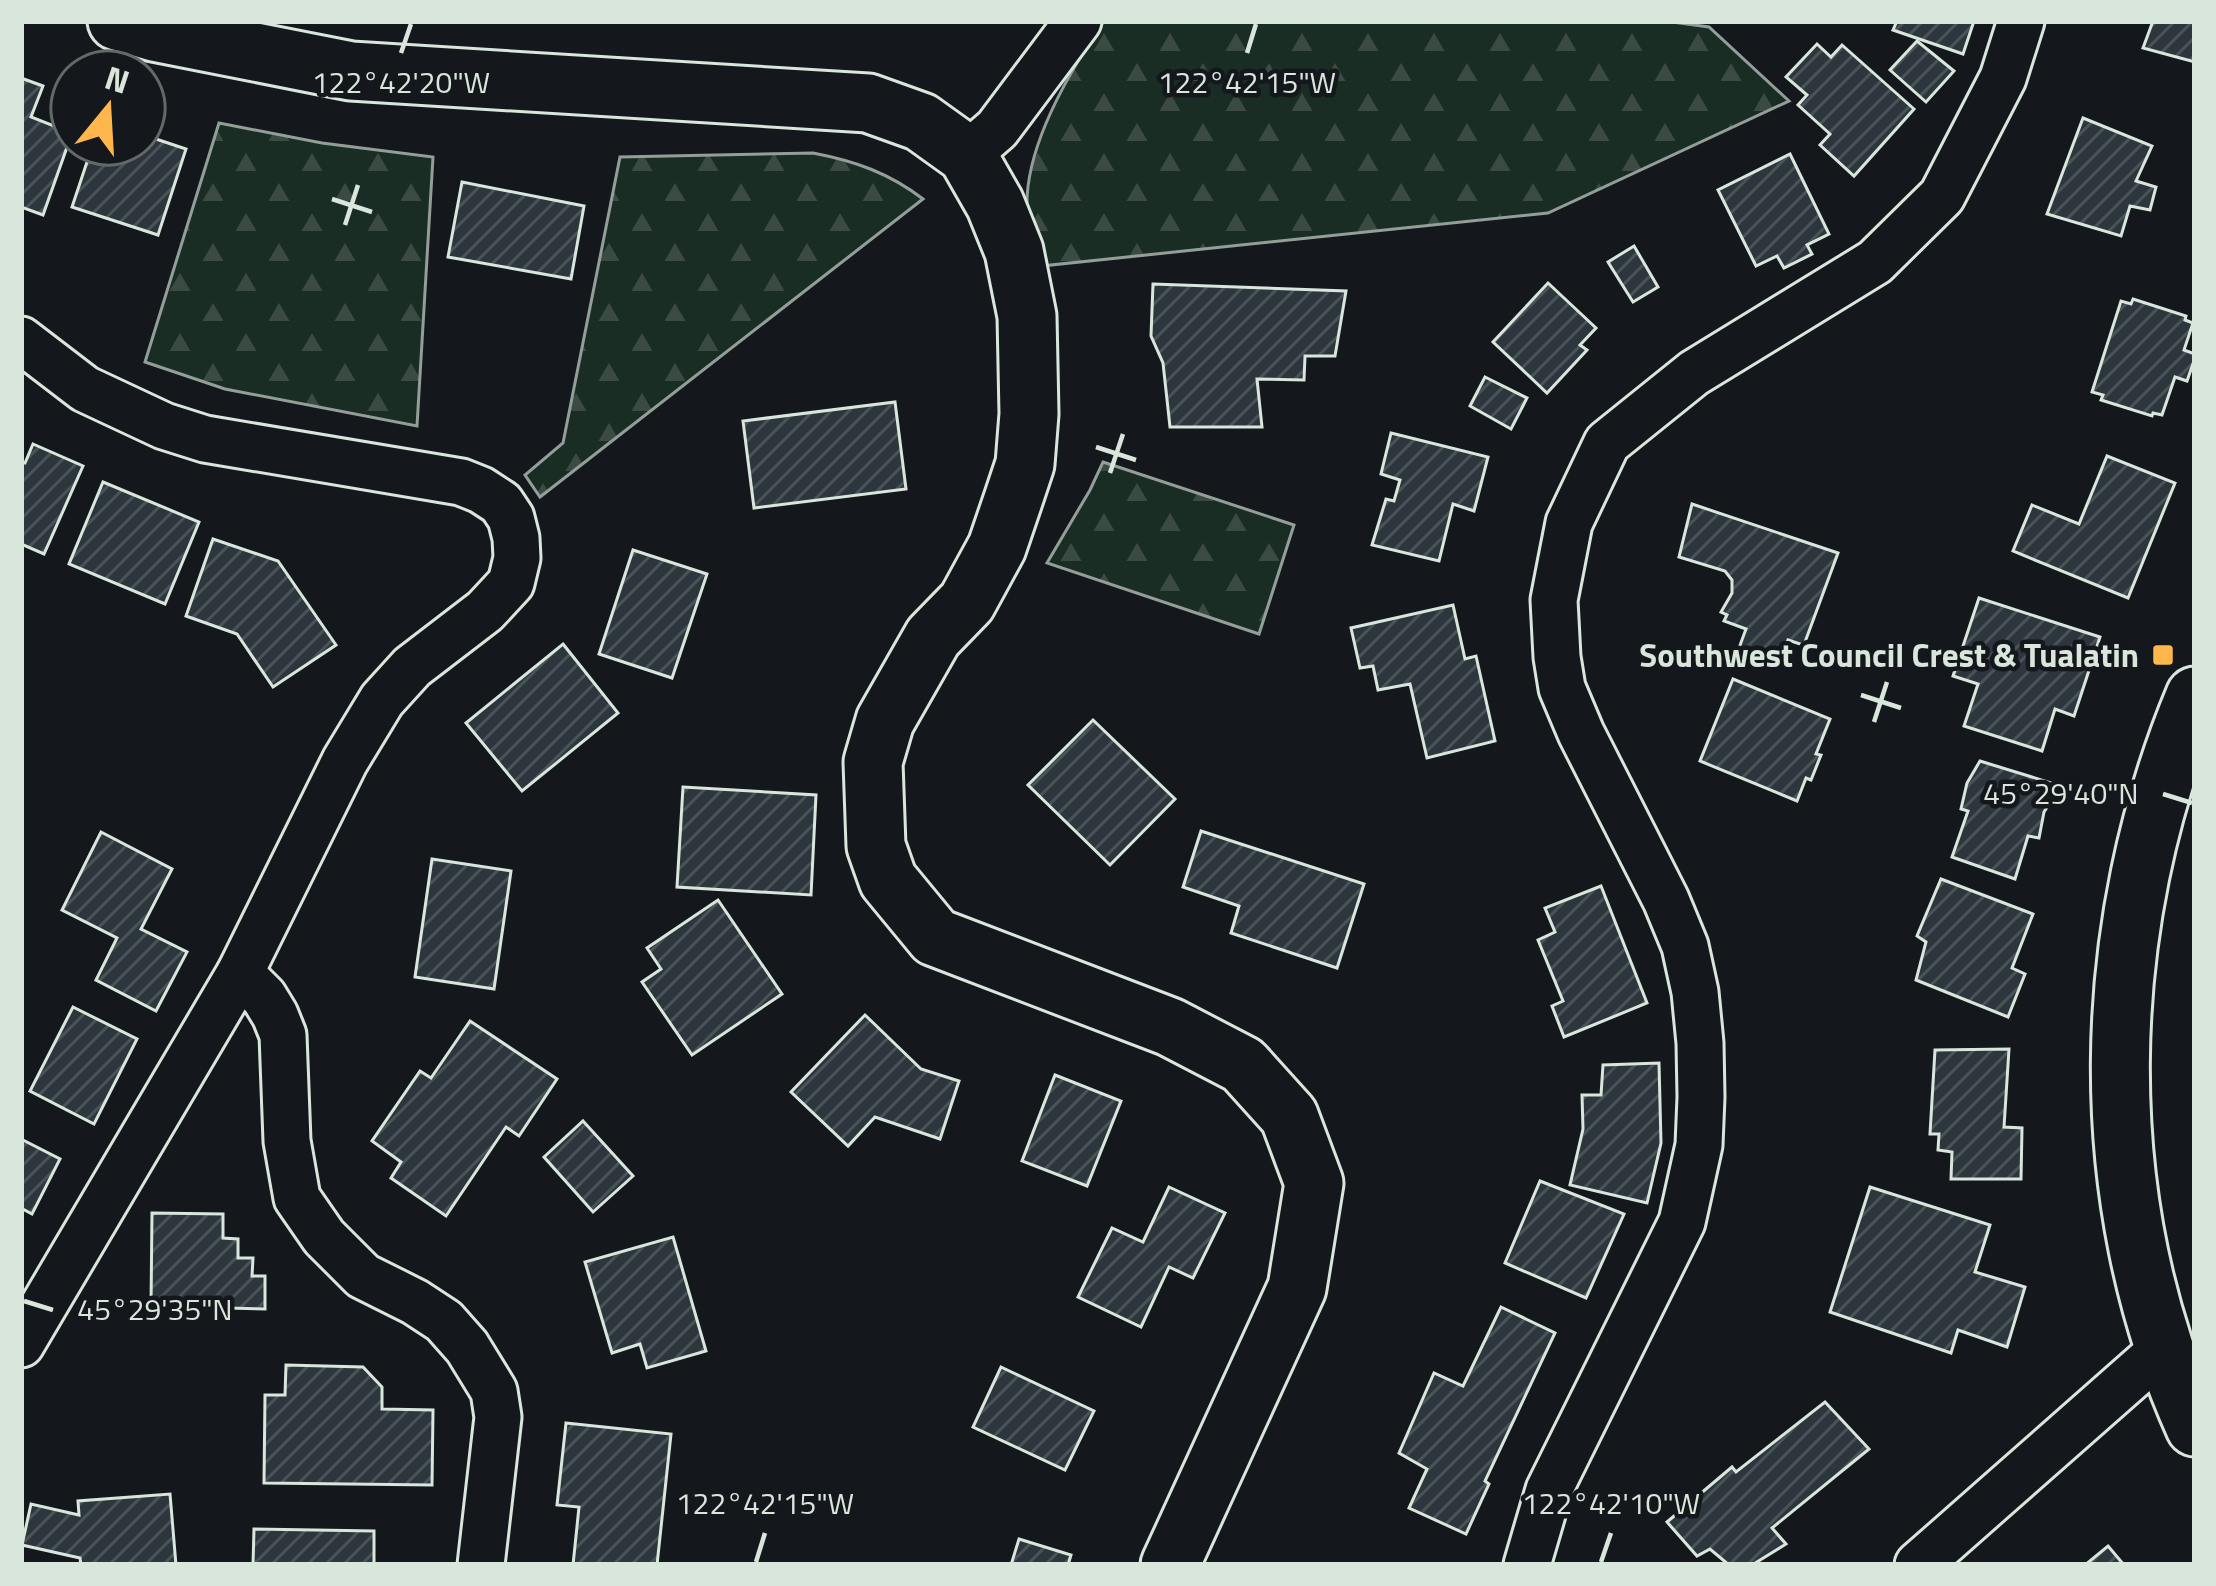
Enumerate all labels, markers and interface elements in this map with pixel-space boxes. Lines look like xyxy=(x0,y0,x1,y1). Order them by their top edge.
north arrow xyxy=(48,48,168,168)
text: N xyxy=(99,52,136,107)
text: 122°42'20"W xyxy=(312,59,490,105)
text: 122°42'15"W xyxy=(1158,59,1336,105)
place label: Southwest Council Crest & Tualatin xyxy=(1639,630,2139,680)
marker: Southwest Council Crest & Tualatin xyxy=(2150,642,2176,668)
text: 45°29'40"N xyxy=(1983,770,2139,816)
text: 45°29'35"N xyxy=(77,1286,233,1332)
text: 122°42'15"W xyxy=(676,1480,854,1526)
text: 122°42'10"W xyxy=(1522,1480,1700,1526)

